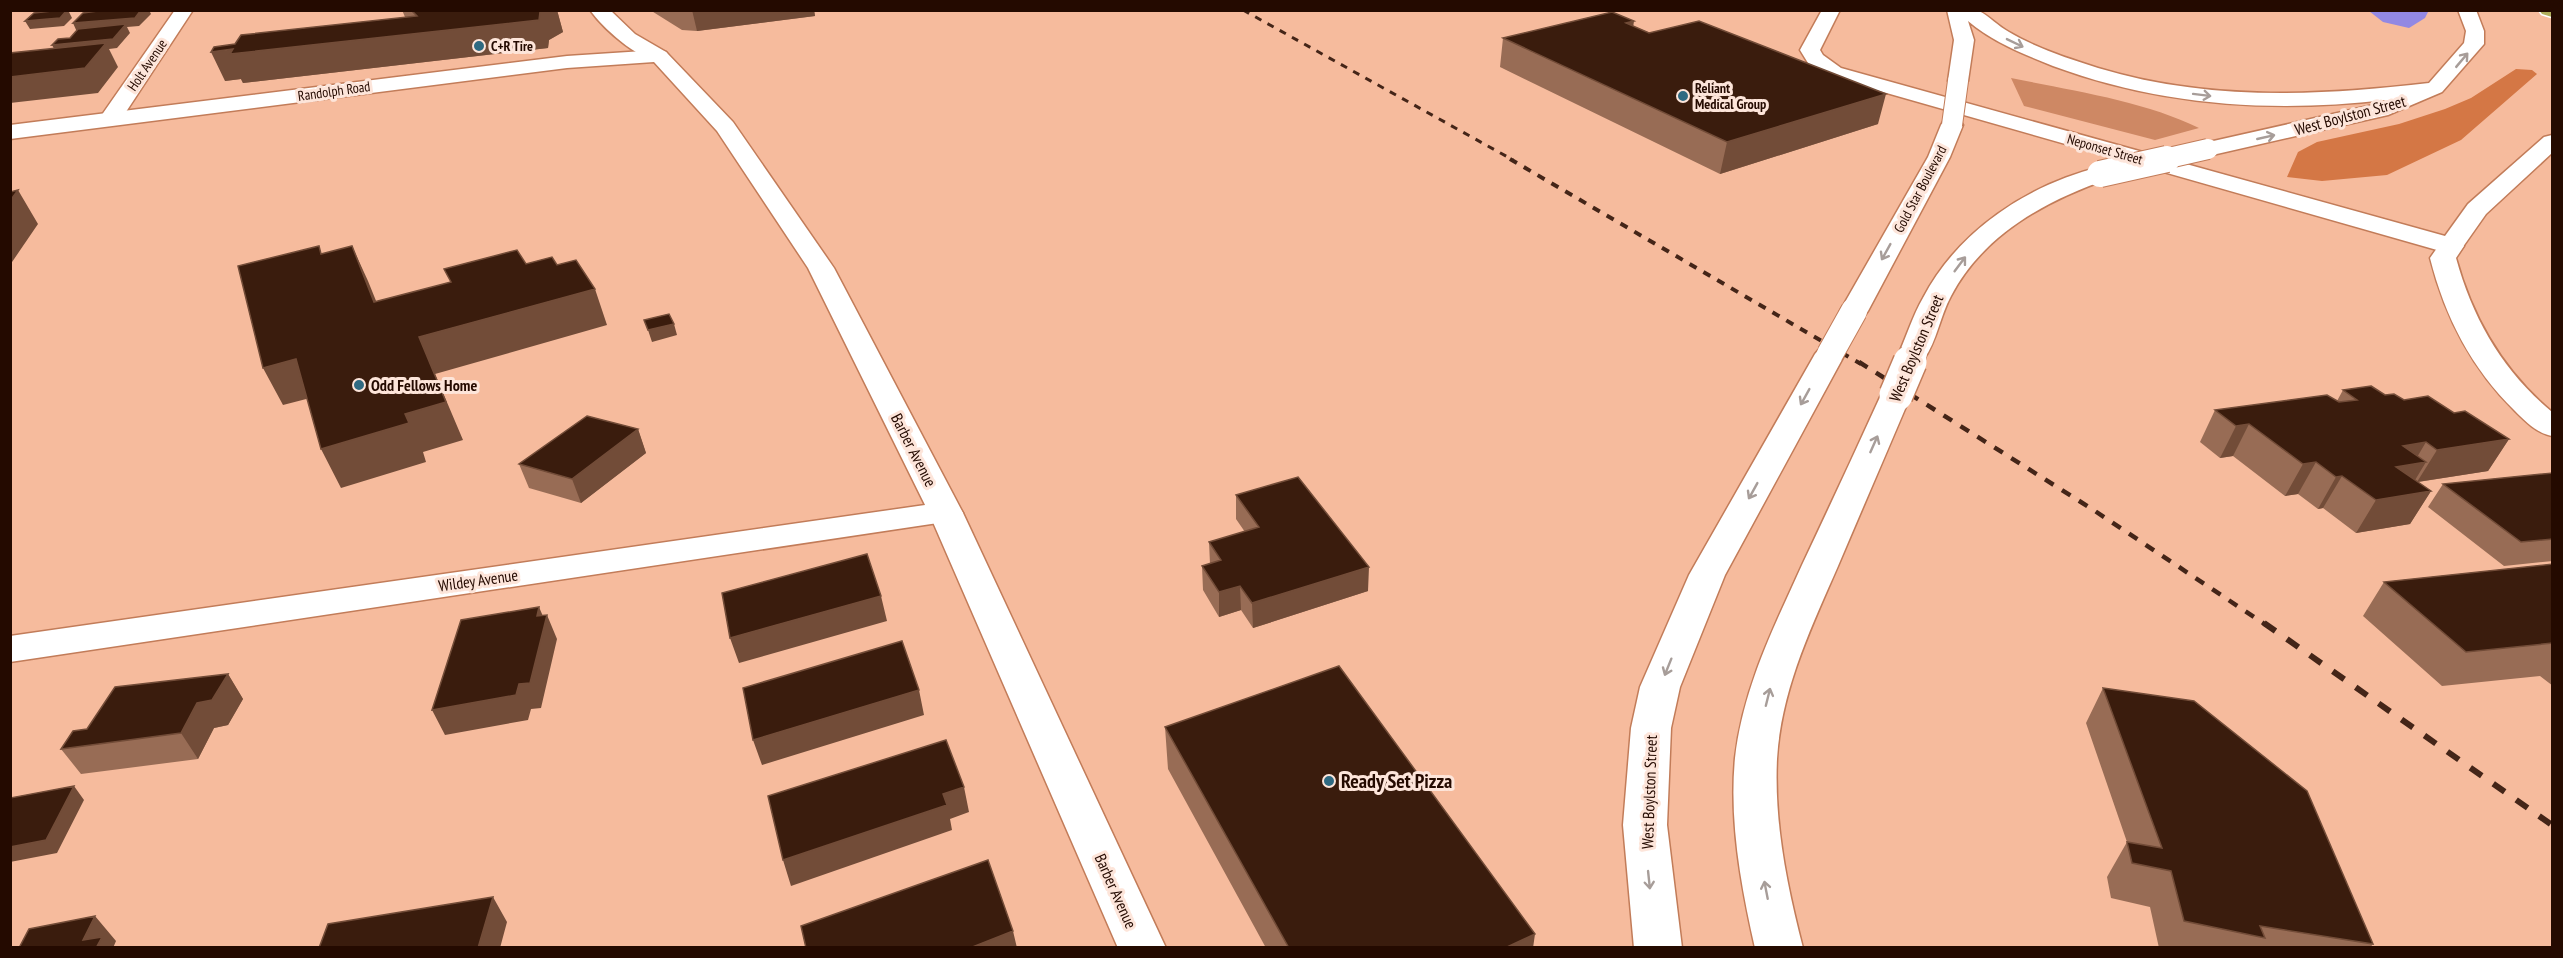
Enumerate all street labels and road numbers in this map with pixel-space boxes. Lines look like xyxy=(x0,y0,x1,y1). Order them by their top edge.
street label: Holt Avenue xyxy=(123,35,171,94)
street label: Randolph Road xyxy=(297,77,371,105)
street label: West Boylston Street xyxy=(2292,90,2408,139)
street label: Neponset Street xyxy=(2065,130,2145,168)
street label: Gold Star Boulevard xyxy=(1890,142,1950,236)
street label: West Boylston Street xyxy=(1884,291,1948,404)
street label: Barber Avenue xyxy=(887,410,941,490)
street label: Wildey Avenue xyxy=(437,565,519,595)
street label: West Boylston Street xyxy=(1637,734,1661,849)
street label: Barber Avenue xyxy=(1091,851,1141,931)

